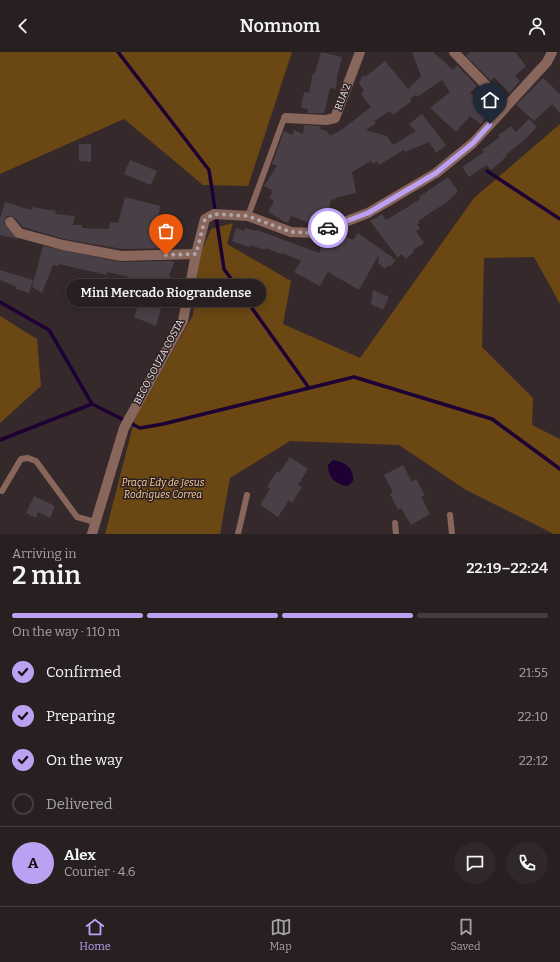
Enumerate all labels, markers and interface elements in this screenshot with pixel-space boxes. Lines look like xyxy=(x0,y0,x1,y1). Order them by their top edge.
icon: back xyxy=(12,15,34,37)
text: Nomnom xyxy=(240,15,320,37)
icon: person xyxy=(526,15,548,37)
street label: RUA 2 xyxy=(332,82,354,112)
pin xyxy=(473,83,507,124)
icon: home xyxy=(479,89,501,111)
courier xyxy=(308,208,348,248)
pin xyxy=(149,214,183,255)
icon: car xyxy=(317,217,339,239)
icon: bag xyxy=(155,220,177,242)
callout: Mini Mercado Riograndense xyxy=(66,279,266,307)
text: Mini Mercado Riograndense xyxy=(81,285,251,300)
street label: BECO SOUZA COSTA xyxy=(131,317,187,407)
park label: Praça Edy de Jesus Rodrigues Correa xyxy=(121,477,205,501)
text: Arriving in xyxy=(12,546,77,561)
text: 22:19–22:24 xyxy=(466,559,548,577)
text: 2 min xyxy=(12,560,81,591)
text: On the way · 110 m xyxy=(12,624,120,639)
icon: check xyxy=(12,661,34,683)
text: Confirmed xyxy=(46,663,121,681)
text: 21:55 xyxy=(519,665,548,680)
icon: check xyxy=(12,705,34,727)
text: Preparing xyxy=(46,707,115,725)
text: 22:10 xyxy=(518,709,548,724)
icon: check xyxy=(12,749,34,771)
text: On the way xyxy=(46,751,123,769)
text: 22:12 xyxy=(519,753,548,768)
text: Delivered xyxy=(46,795,113,813)
button: chat xyxy=(454,842,496,884)
button: phone xyxy=(506,842,548,884)
text: Alex xyxy=(64,846,96,864)
text: A xyxy=(28,854,38,872)
text: Courier · 4.6 xyxy=(64,864,136,879)
tab: Home xyxy=(79,916,111,953)
tab: Map xyxy=(270,916,292,953)
tab: Saved xyxy=(450,916,481,953)

